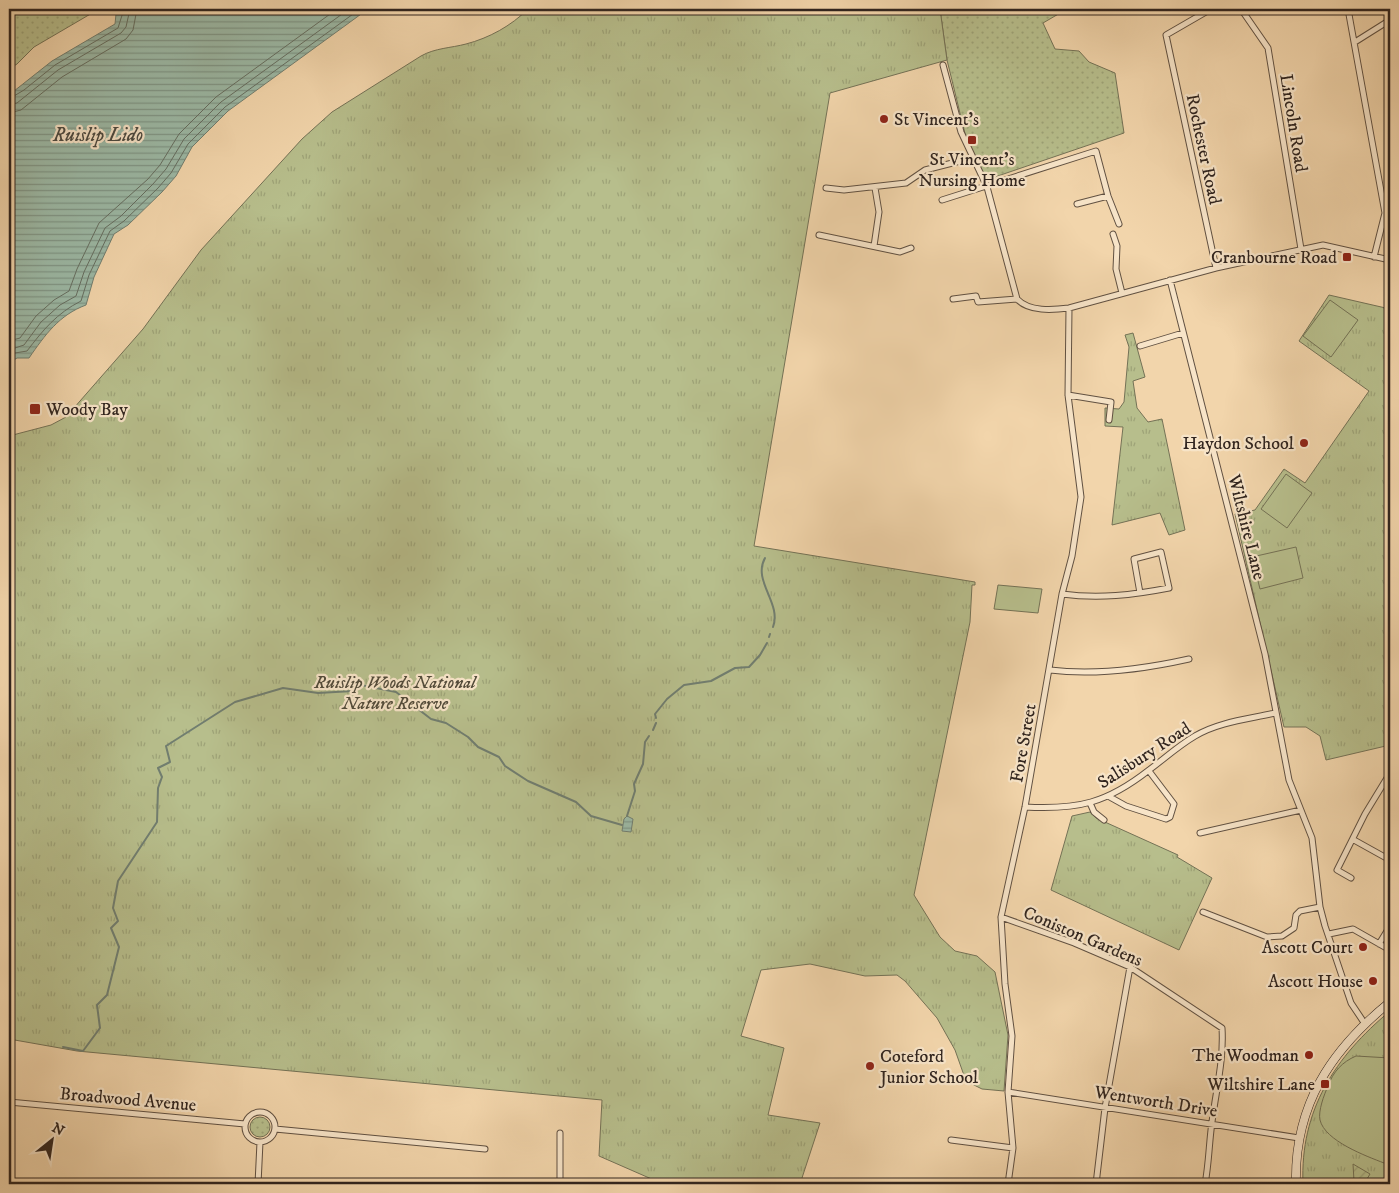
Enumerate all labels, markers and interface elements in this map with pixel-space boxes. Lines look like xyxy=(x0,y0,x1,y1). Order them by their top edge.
street label: Lincoln Road xyxy=(1274,72,1312,174)
street label: Rochester Road xyxy=(1181,92,1225,206)
place label: St Vincent's xyxy=(894,109,979,131)
marker: St Vincent's xyxy=(878,113,890,125)
water label: Ruislip Lido xyxy=(52,124,143,148)
marker: St Vincent's Nursing Home xyxy=(966,134,978,146)
place label: St Vincent's Nursing Home xyxy=(919,149,1025,192)
place label: Cranbourne Road xyxy=(1211,247,1337,269)
marker: Cranbourne Road xyxy=(1341,251,1353,263)
place label: Woody Bay xyxy=(45,399,128,421)
marker: Woody Bay xyxy=(28,402,42,416)
place label: Haydon School xyxy=(1182,433,1295,455)
marker: Haydon School xyxy=(1298,437,1310,449)
street label: Wiltshire Lane xyxy=(1222,471,1270,582)
park label: Ruislip Woods National Nature Reserve xyxy=(313,672,478,715)
street label: Fore Street xyxy=(1006,702,1042,784)
street label: Salisbury Road xyxy=(1094,718,1195,794)
street label: Coniston Gardens xyxy=(1020,902,1145,972)
place label: Ascott Court xyxy=(1262,937,1353,959)
marker: Ascott Court xyxy=(1357,941,1369,953)
place label: Ascott House xyxy=(1268,971,1363,993)
marker: Ascott House xyxy=(1367,975,1379,987)
place label: The Woodman xyxy=(1192,1045,1300,1067)
place label: Coteford Junior School xyxy=(878,1046,979,1089)
marker: The Woodman xyxy=(1303,1049,1315,1061)
marker: Coteford Junior School xyxy=(864,1060,876,1072)
place label: Wiltshire Lane xyxy=(1206,1074,1315,1096)
marker: Wiltshire Lane xyxy=(1319,1078,1331,1090)
street label: Wentworth Drive xyxy=(1092,1081,1219,1123)
street label: Broadwood Avenue xyxy=(59,1083,197,1117)
north arrow xyxy=(28,1116,78,1166)
text: N xyxy=(49,1119,68,1141)

